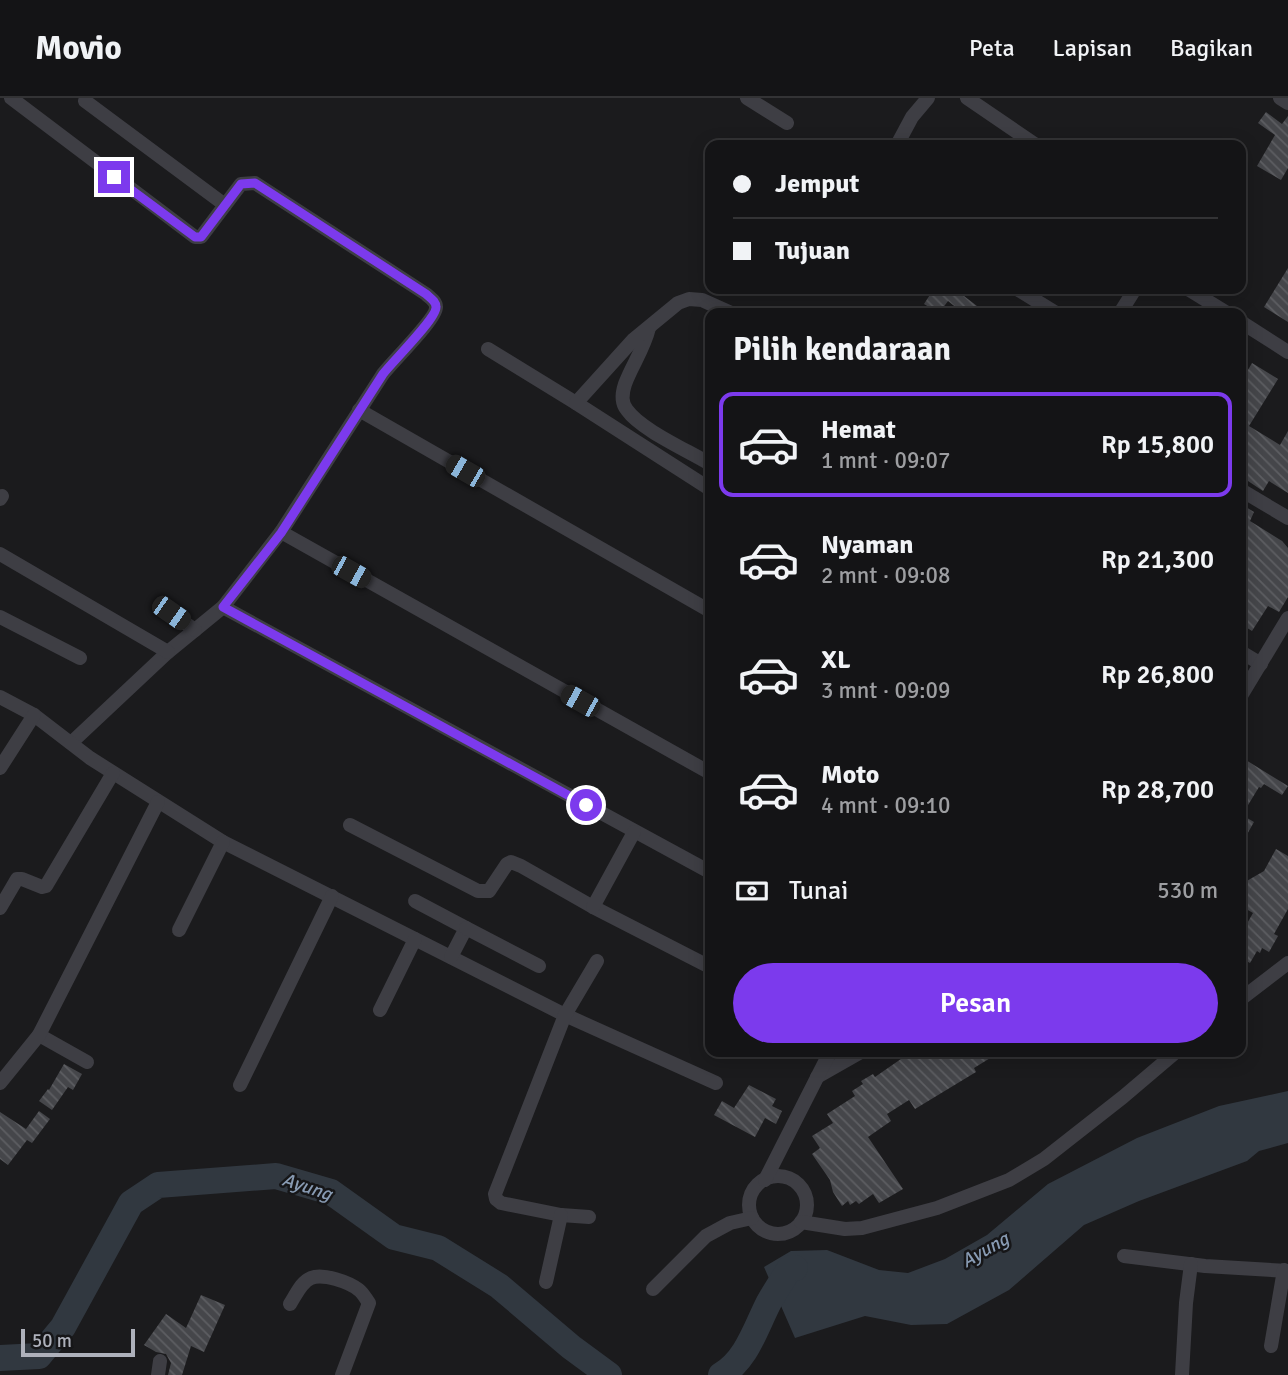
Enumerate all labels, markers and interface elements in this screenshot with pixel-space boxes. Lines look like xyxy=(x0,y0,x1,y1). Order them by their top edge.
text: Movio xyxy=(35,28,122,69)
text: Peta xyxy=(969,33,1015,63)
text: Lapisan xyxy=(1053,33,1132,63)
text: Bagikan xyxy=(1170,33,1253,63)
route end xyxy=(98,161,130,193)
text: Jemput xyxy=(775,168,859,200)
text: Tujuan xyxy=(775,235,850,267)
text: Pilih kendaraan xyxy=(733,330,951,369)
icon: car xyxy=(737,413,800,476)
text: Hemat xyxy=(821,414,896,446)
text: Rp 15,800 xyxy=(1101,429,1214,461)
text: 1 mnt · 09:07 xyxy=(821,446,950,475)
car xyxy=(442,451,489,491)
icon: car xyxy=(737,528,800,591)
text: Nyaman xyxy=(821,529,914,561)
text: Rp 21,300 xyxy=(1101,544,1214,576)
car xyxy=(328,553,375,591)
text: 2 mnt · 09:08 xyxy=(821,561,950,590)
car xyxy=(148,592,195,634)
icon: car xyxy=(737,643,800,706)
text: XL xyxy=(821,644,851,676)
text: Rp 26,800 xyxy=(1101,659,1214,691)
text: 3 mnt · 09:09 xyxy=(821,676,950,705)
car xyxy=(557,682,604,720)
icon: car xyxy=(737,758,800,821)
text: Moto xyxy=(821,759,879,791)
text: Rp 28,700 xyxy=(1101,774,1214,806)
route start xyxy=(570,789,602,821)
text: 4 mnt · 09:10 xyxy=(821,791,950,820)
icon: cash xyxy=(733,872,771,910)
text: Tunai xyxy=(789,875,848,907)
text: 530 m xyxy=(1157,876,1218,905)
button: Pesan xyxy=(733,963,1218,1043)
water label: Ayung xyxy=(279,1168,337,1207)
water label: Ayung xyxy=(957,1226,1015,1273)
scale bar xyxy=(21,1326,135,1358)
text: 50 m xyxy=(32,1329,72,1353)

